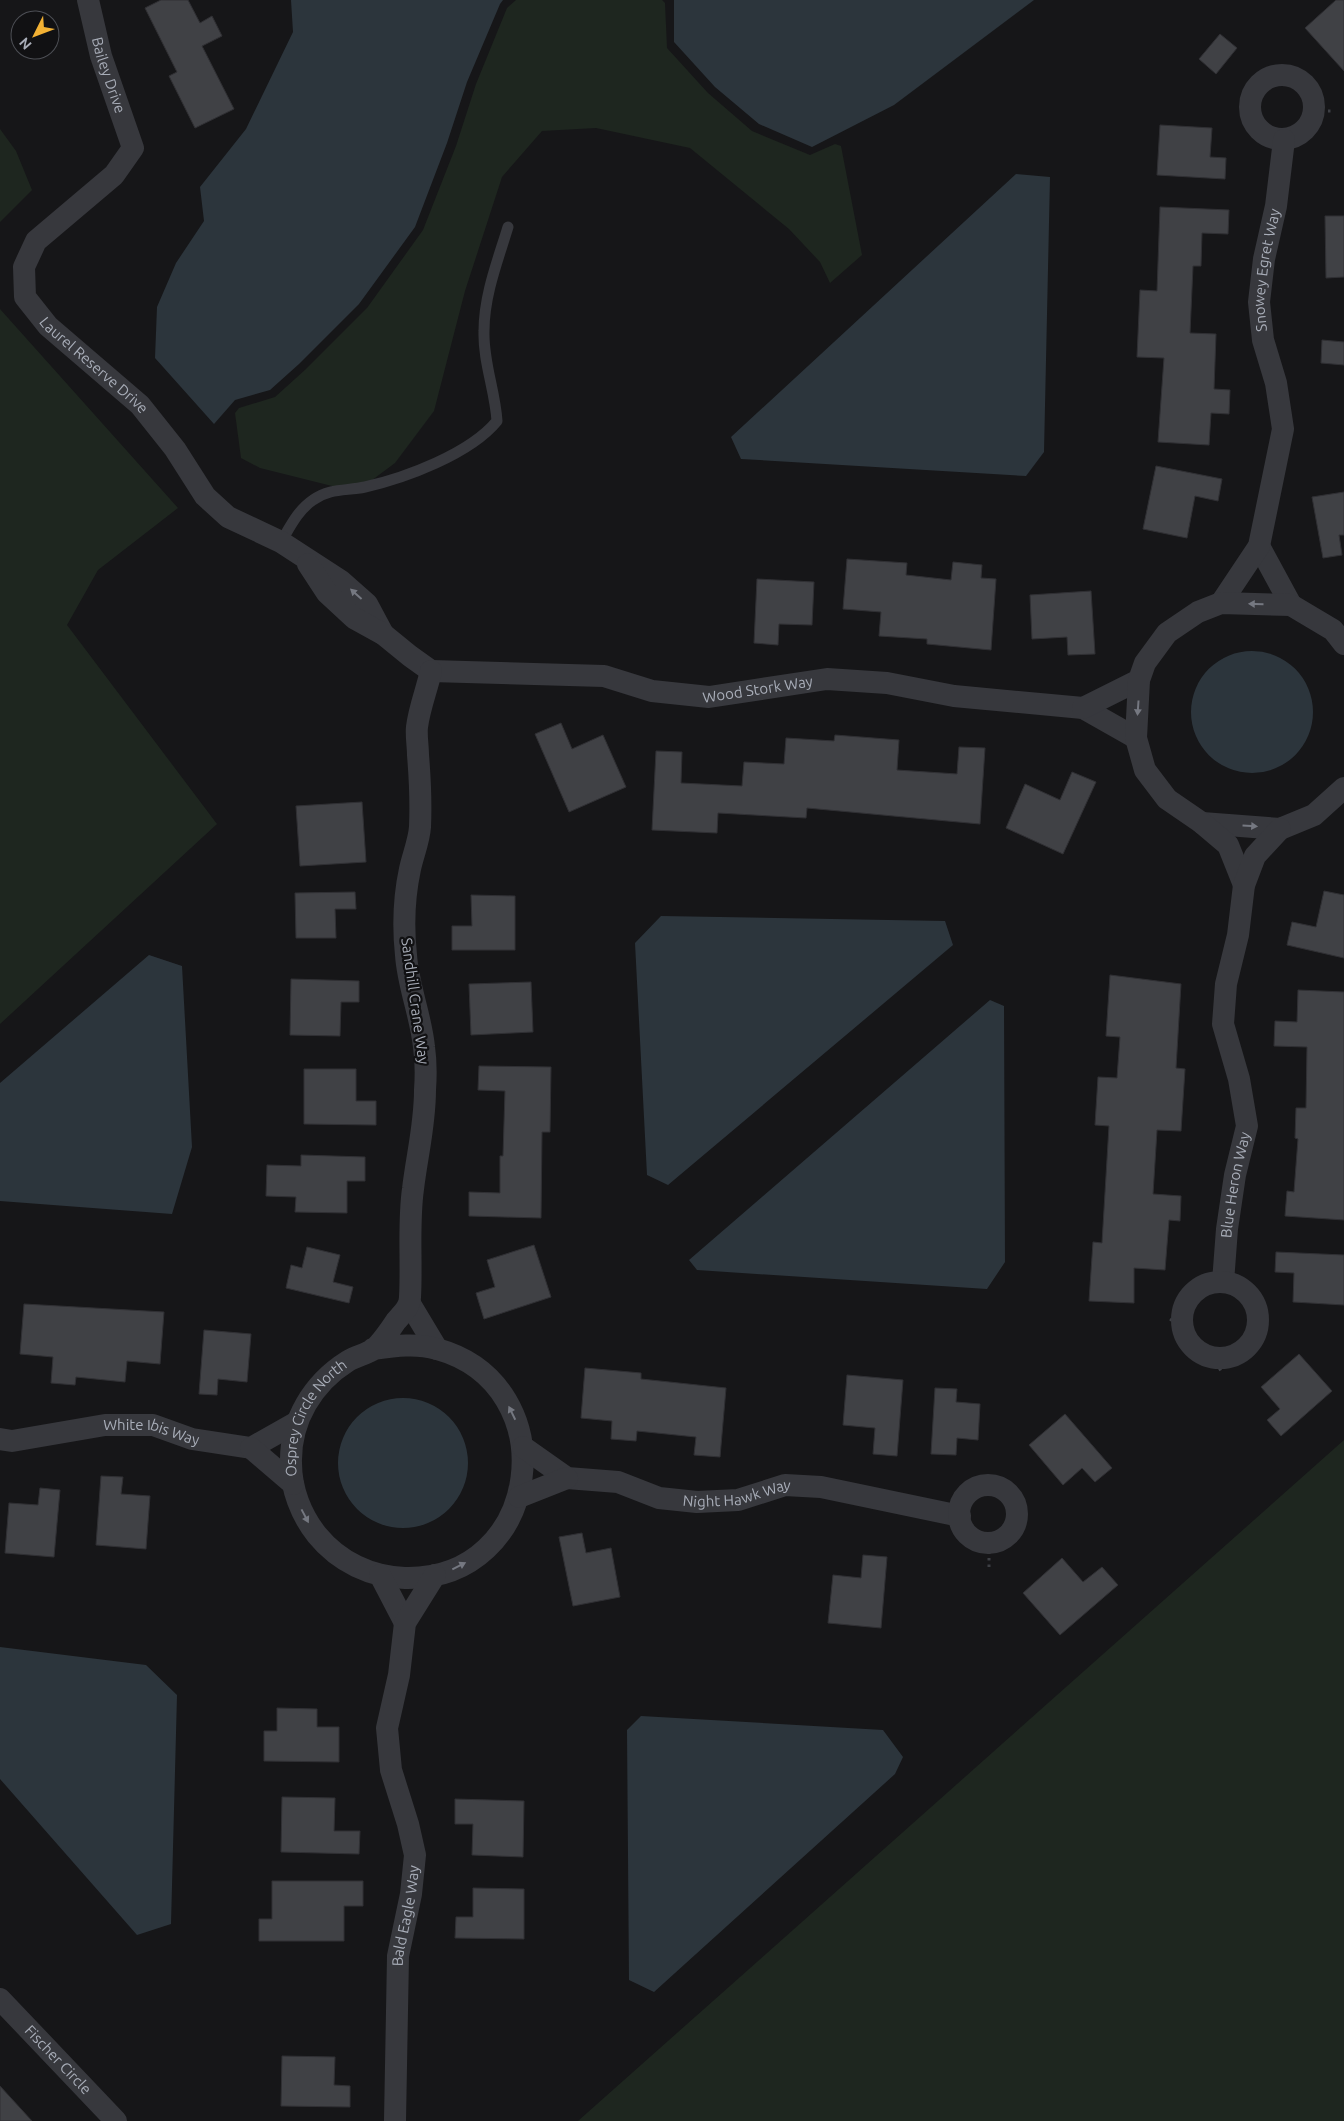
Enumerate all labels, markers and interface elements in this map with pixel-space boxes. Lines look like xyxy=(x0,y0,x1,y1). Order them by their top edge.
north arrow xyxy=(10,10,60,60)
text: N xyxy=(16,34,35,53)
street label: Bailey Drive xyxy=(89,35,129,115)
street label: Snowey Egret Way xyxy=(1250,207,1283,333)
street label: Laurel Reserve Drive xyxy=(36,313,152,416)
one-way arrow xyxy=(350,588,362,600)
one-way arrow xyxy=(1248,600,1264,608)
street label: Wood Stork Way xyxy=(701,672,814,706)
one-way arrow xyxy=(1133,700,1141,716)
one-way arrow xyxy=(1242,823,1258,831)
street label: Sandhill Crane Way xyxy=(398,936,433,1065)
street label: Blue Heron Way xyxy=(1217,1130,1253,1238)
street label: Osprey Circle North xyxy=(282,1356,350,1477)
one-way arrow xyxy=(508,1406,516,1421)
street label: White Ibis Way xyxy=(103,1416,201,1448)
street label: Night Hawk Way xyxy=(682,1476,791,1510)
one-way arrow xyxy=(301,1509,309,1523)
one-way arrow xyxy=(452,1562,466,1570)
street label: Bald Eagle Way xyxy=(389,1864,422,1966)
street label: Fischer Circle xyxy=(22,2022,95,2098)

